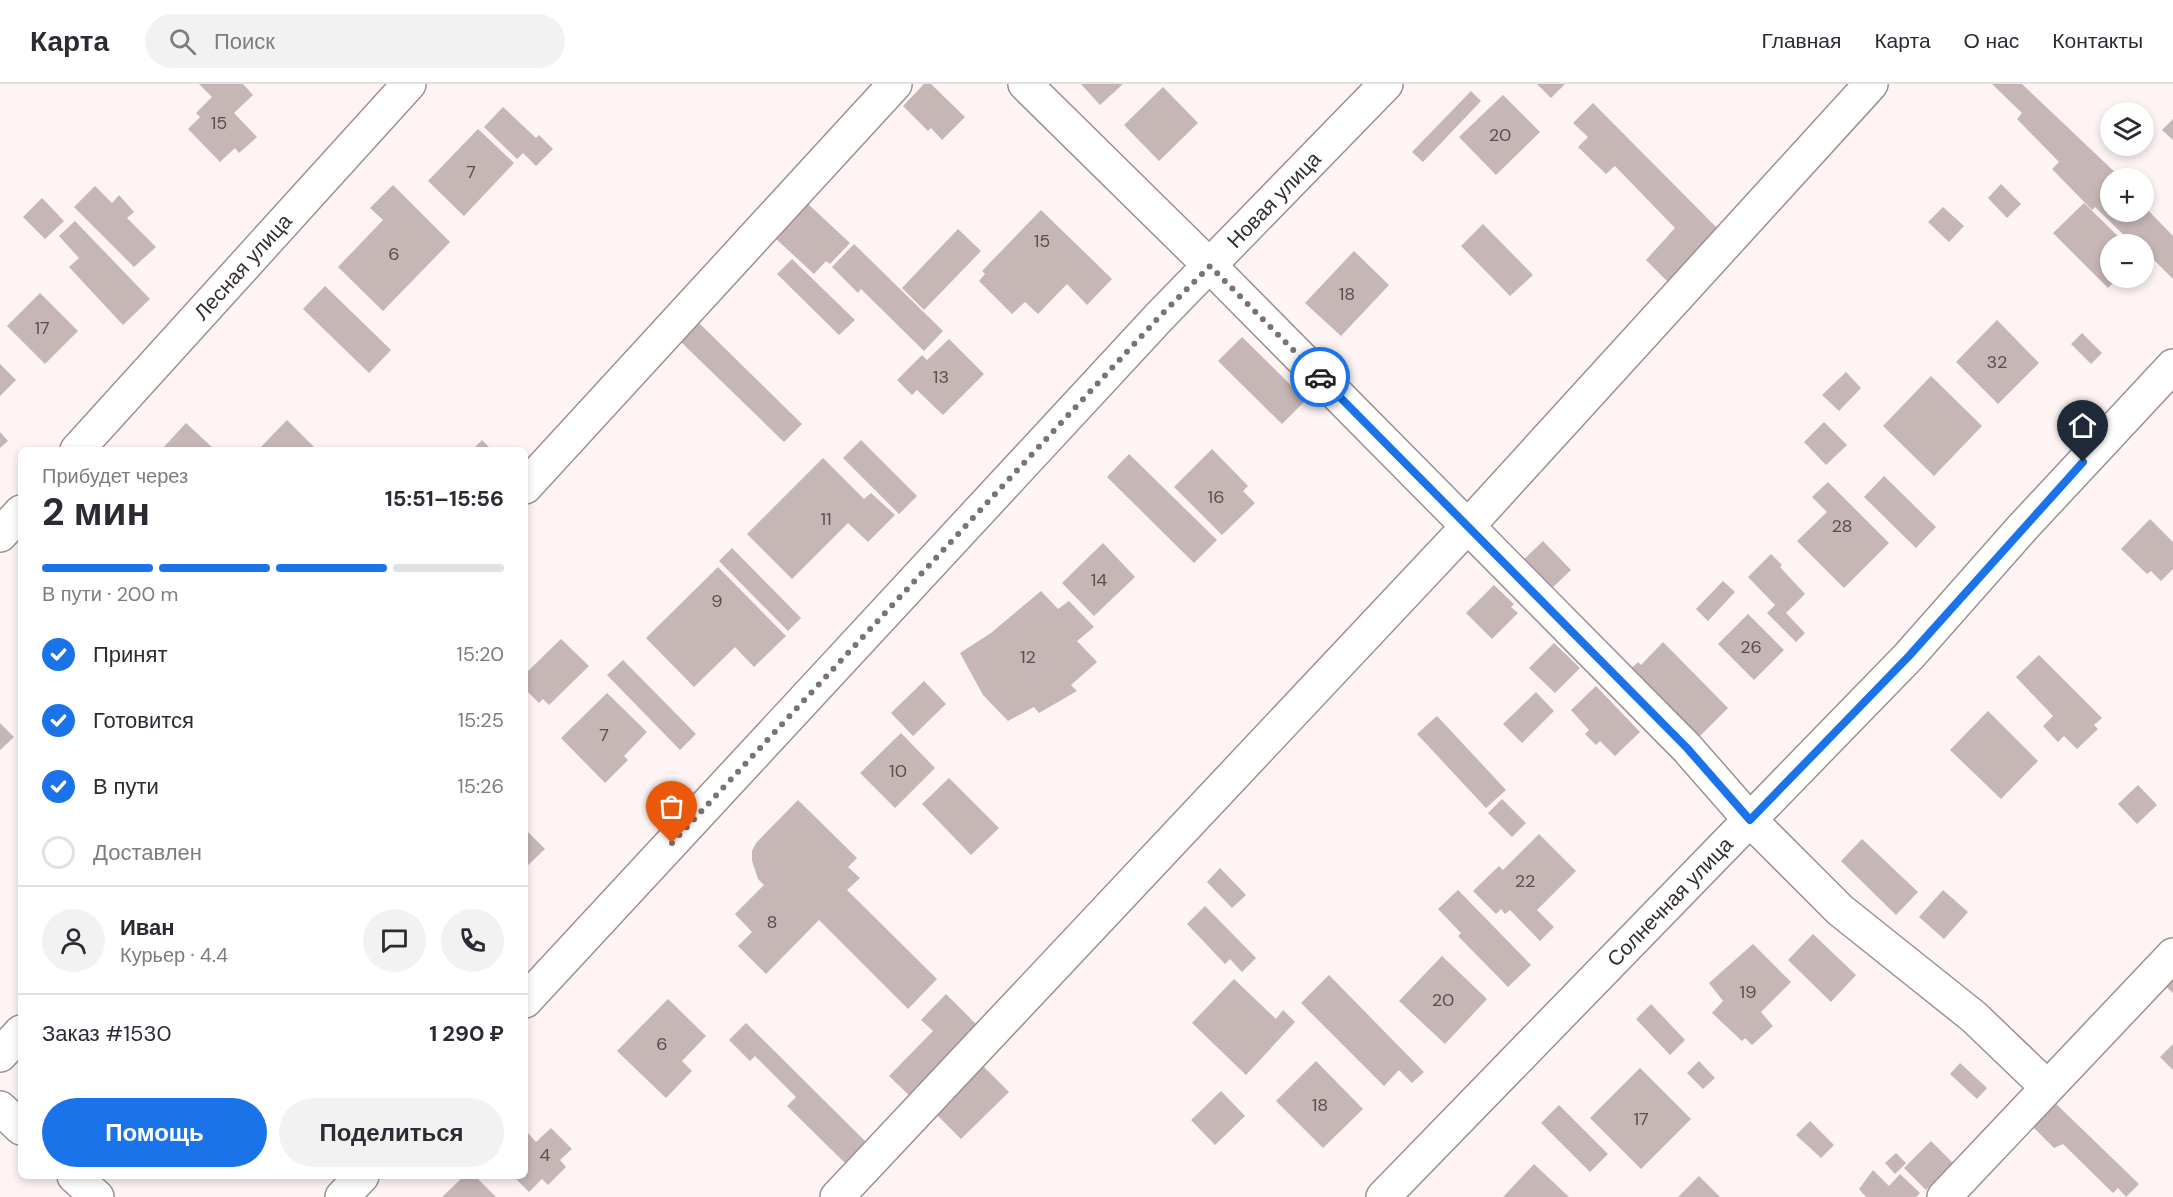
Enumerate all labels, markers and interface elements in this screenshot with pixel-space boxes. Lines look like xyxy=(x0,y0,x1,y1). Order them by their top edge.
search box xyxy=(145,14,565,68)
text: Карта xyxy=(30,23,109,60)
icon: search xyxy=(166,25,199,58)
text: Поиск xyxy=(214,27,275,56)
text: Главная xyxy=(1761,27,1841,55)
text: Карта xyxy=(1874,27,1931,55)
text: О нас xyxy=(1964,27,2019,55)
text: Контакты xyxy=(2052,27,2143,55)
map controls xyxy=(2100,102,2154,288)
button: layers xyxy=(2100,102,2154,156)
house number: 15 xyxy=(211,111,227,135)
house number: 20 xyxy=(1489,123,1511,147)
street label: Новая улица xyxy=(1221,145,1327,254)
house number: 7 xyxy=(466,160,476,184)
button: + xyxy=(2100,168,2154,222)
street label: Лесная улица xyxy=(188,208,298,326)
house number: 15 xyxy=(1034,229,1050,253)
button: − xyxy=(2100,234,2154,288)
house number: 6 xyxy=(388,242,400,266)
house number: 18 xyxy=(1339,282,1355,306)
house number: 17 xyxy=(34,316,50,340)
courier xyxy=(1290,347,1350,407)
house number: 32 xyxy=(1986,350,2008,374)
icon: car xyxy=(1304,361,1337,394)
house number: 13 xyxy=(933,365,949,389)
pin xyxy=(2057,400,2108,462)
icon: home xyxy=(2066,409,2099,442)
text: Прибудет через xyxy=(42,463,188,489)
text: 15:51–15:56 xyxy=(385,484,504,513)
house number: 16 xyxy=(1208,485,1224,509)
text: 2 мин xyxy=(42,486,150,537)
house number: 11 xyxy=(820,507,832,531)
house number: 28 xyxy=(1831,514,1853,538)
house number: 14 xyxy=(1091,568,1107,592)
text: В пути · 200 m xyxy=(42,581,178,607)
house number: 9 xyxy=(711,589,723,613)
house number: 26 xyxy=(1740,635,1762,659)
icon: check xyxy=(42,638,75,671)
text: Принят xyxy=(93,640,167,669)
text: 15:20 xyxy=(457,641,504,667)
house number: 12 xyxy=(1020,645,1036,669)
icon: check xyxy=(42,704,75,737)
text: Готовится xyxy=(93,706,194,735)
text: 15:25 xyxy=(458,707,504,733)
house number: 7 xyxy=(599,723,609,747)
house number: 10 xyxy=(889,759,907,783)
icon: check xyxy=(42,770,75,803)
text: В пути xyxy=(93,772,159,801)
text: 15:26 xyxy=(457,773,504,799)
pin xyxy=(646,781,697,843)
icon: bag xyxy=(655,790,688,823)
street label: Солнечная улица xyxy=(1601,831,1739,973)
text: Доставлен xyxy=(93,838,202,867)
house number: 22 xyxy=(1515,869,1535,893)
button: person xyxy=(42,909,105,972)
button: chat xyxy=(363,909,426,972)
button: phone xyxy=(441,909,504,972)
house number: 8 xyxy=(767,910,777,934)
text: Иван xyxy=(120,913,175,942)
text: Курьер · 4.4 xyxy=(120,942,228,968)
house number: 19 xyxy=(1740,980,1756,1004)
house number: 20 xyxy=(1432,988,1454,1012)
text: Заказ #1530 xyxy=(42,1019,172,1048)
text: 1 290 ₽ xyxy=(429,1019,504,1048)
house number: 6 xyxy=(656,1032,668,1056)
house number: 18 xyxy=(1312,1093,1328,1117)
button: Помощь xyxy=(42,1098,267,1167)
button: Поделиться xyxy=(279,1098,504,1167)
house number: 17 xyxy=(1633,1107,1649,1131)
house number: 4 xyxy=(540,1143,551,1167)

